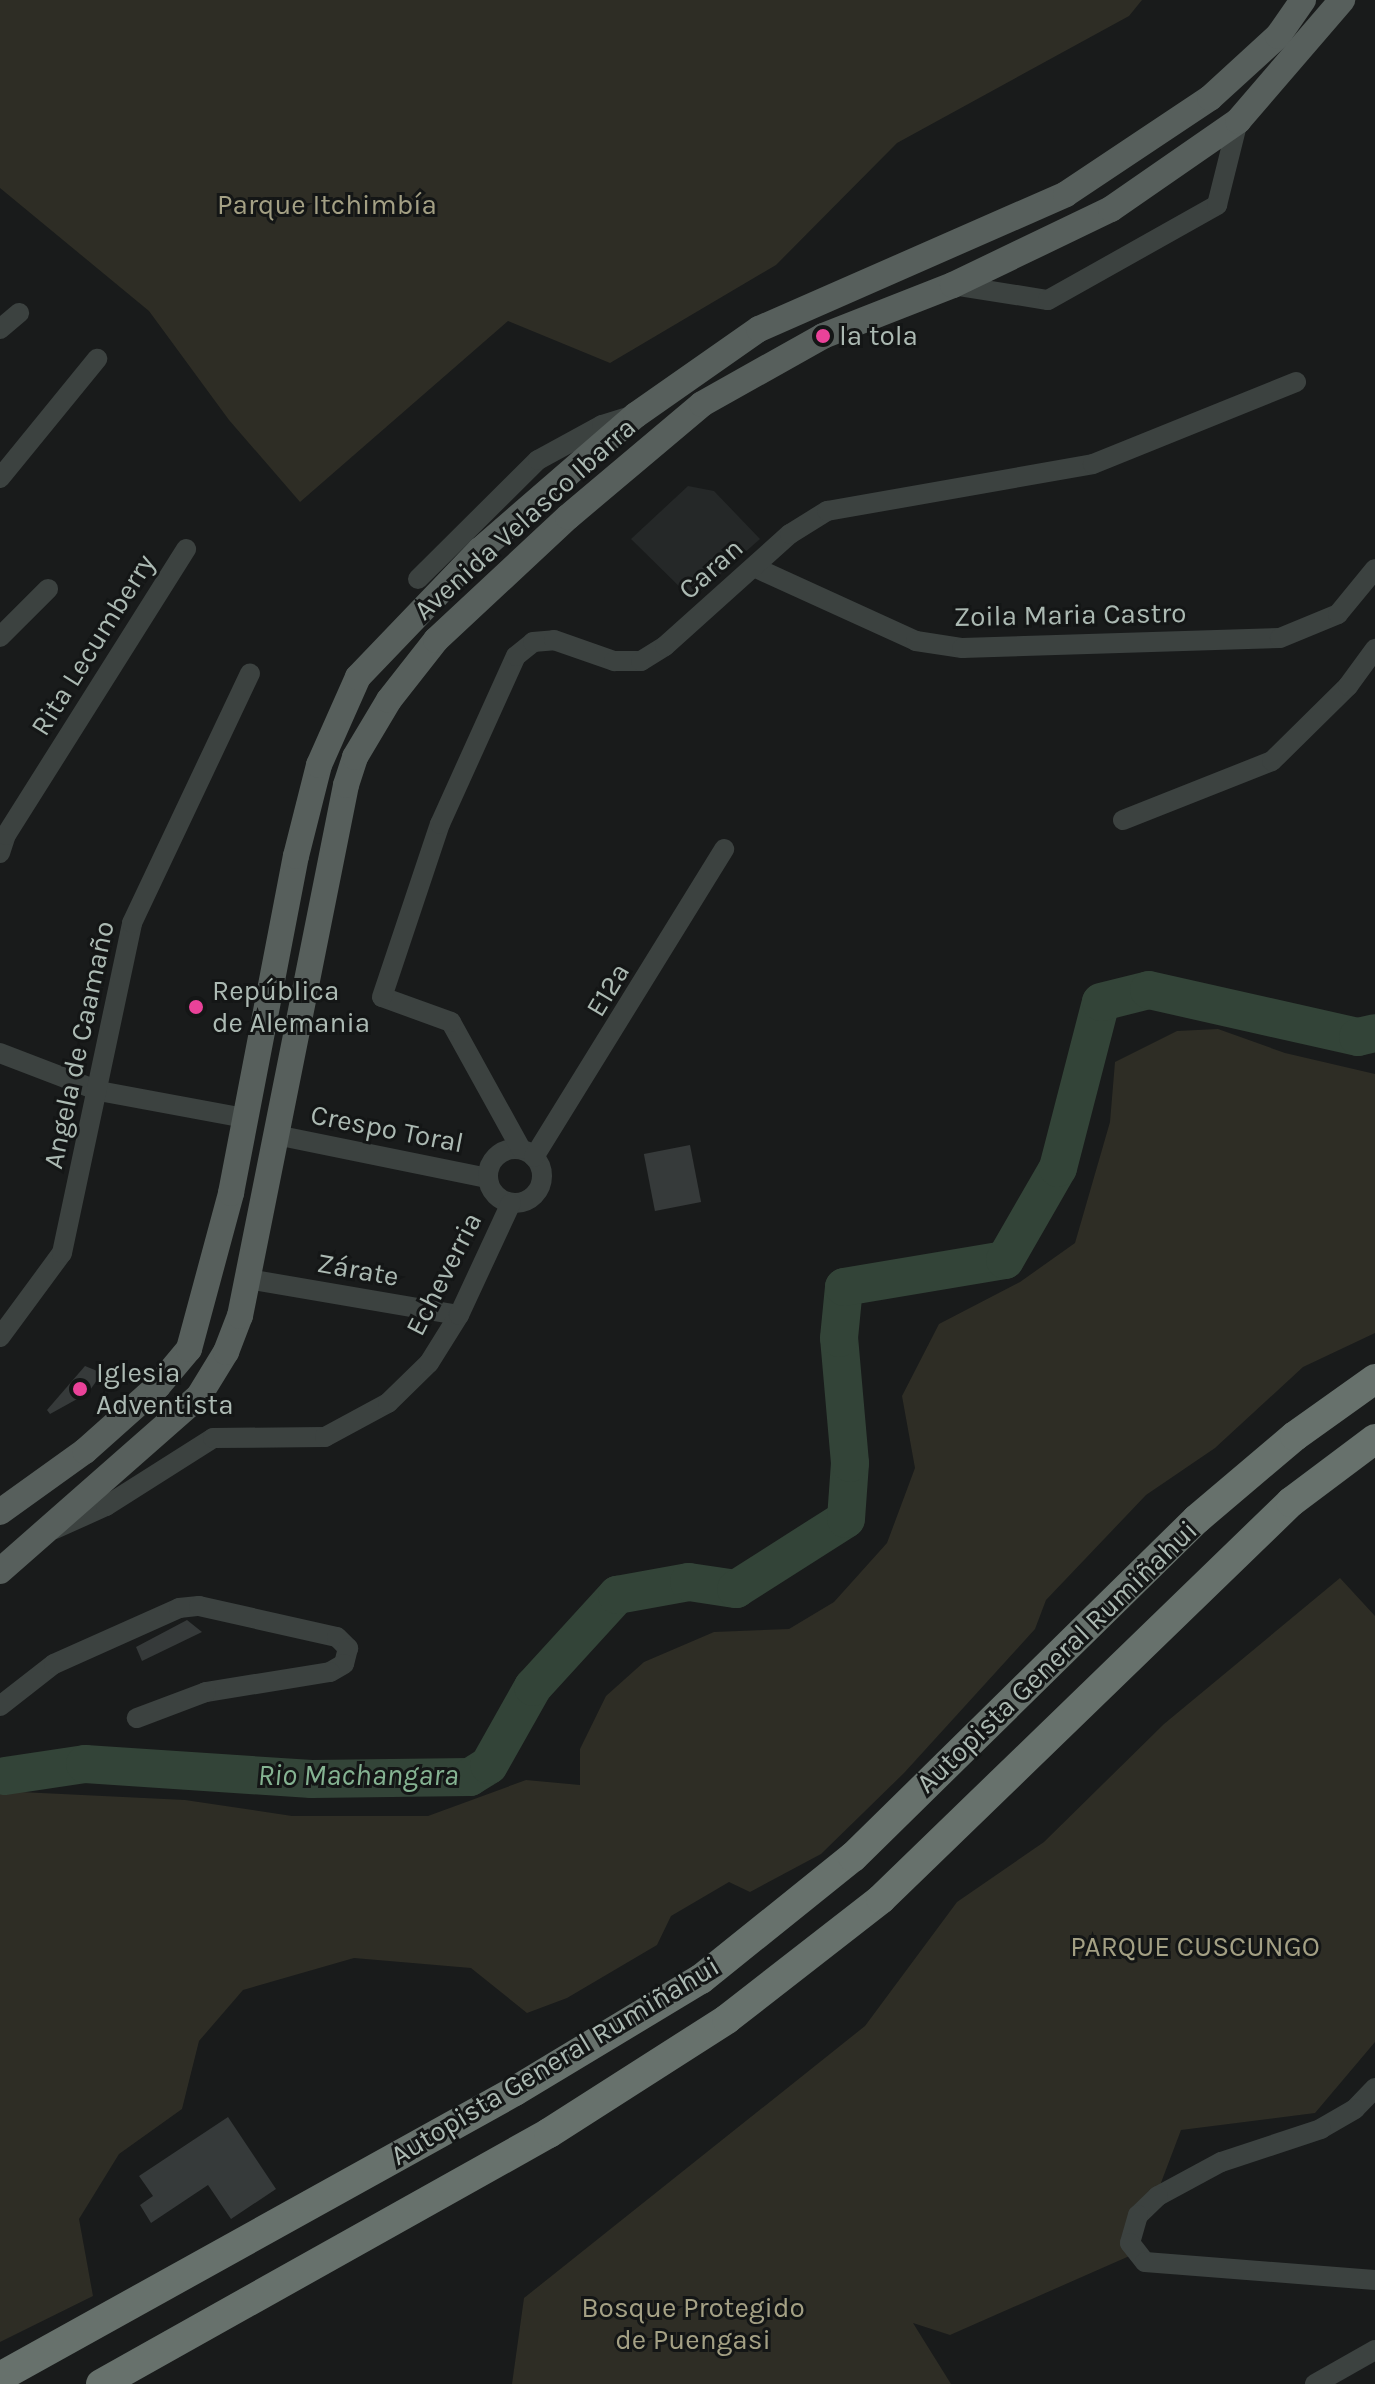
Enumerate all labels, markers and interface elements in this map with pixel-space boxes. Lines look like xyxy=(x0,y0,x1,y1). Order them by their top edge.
park label: Parque Itchimbía xyxy=(217,188,437,222)
place label: la tola xyxy=(839,319,918,353)
marker: la tola xyxy=(814,327,832,345)
street label: Avenida Velasco Ibarra xyxy=(407,411,643,627)
street label: Caran xyxy=(672,531,750,607)
street label: Rita Lecumberry xyxy=(24,548,162,742)
street label: Zoila Maria Castro xyxy=(953,596,1187,634)
street label: Angela de Caamaño xyxy=(36,918,122,1172)
street label: E12a xyxy=(579,957,637,1023)
place label: República de Alemania xyxy=(212,974,370,1040)
marker: República de Alemania xyxy=(187,998,205,1016)
street label: Crespo Toral xyxy=(308,1098,466,1160)
street label: Echeverria xyxy=(399,1207,489,1341)
street label: Zárate xyxy=(314,1246,402,1294)
place label: Iglesia Adventista xyxy=(96,1356,234,1422)
marker: Iglesia Adventista xyxy=(71,1380,89,1398)
street label: Autopista General Rumiñahui xyxy=(909,1514,1205,1800)
water label: Rio Machangara xyxy=(257,1757,459,1793)
park label: PARQUE CUSCUNGO xyxy=(1070,1930,1320,1964)
street label: Autopista General Rumiñahui xyxy=(384,1949,726,2173)
park label: Bosque Protegido de Puengasi xyxy=(581,2291,805,2357)

